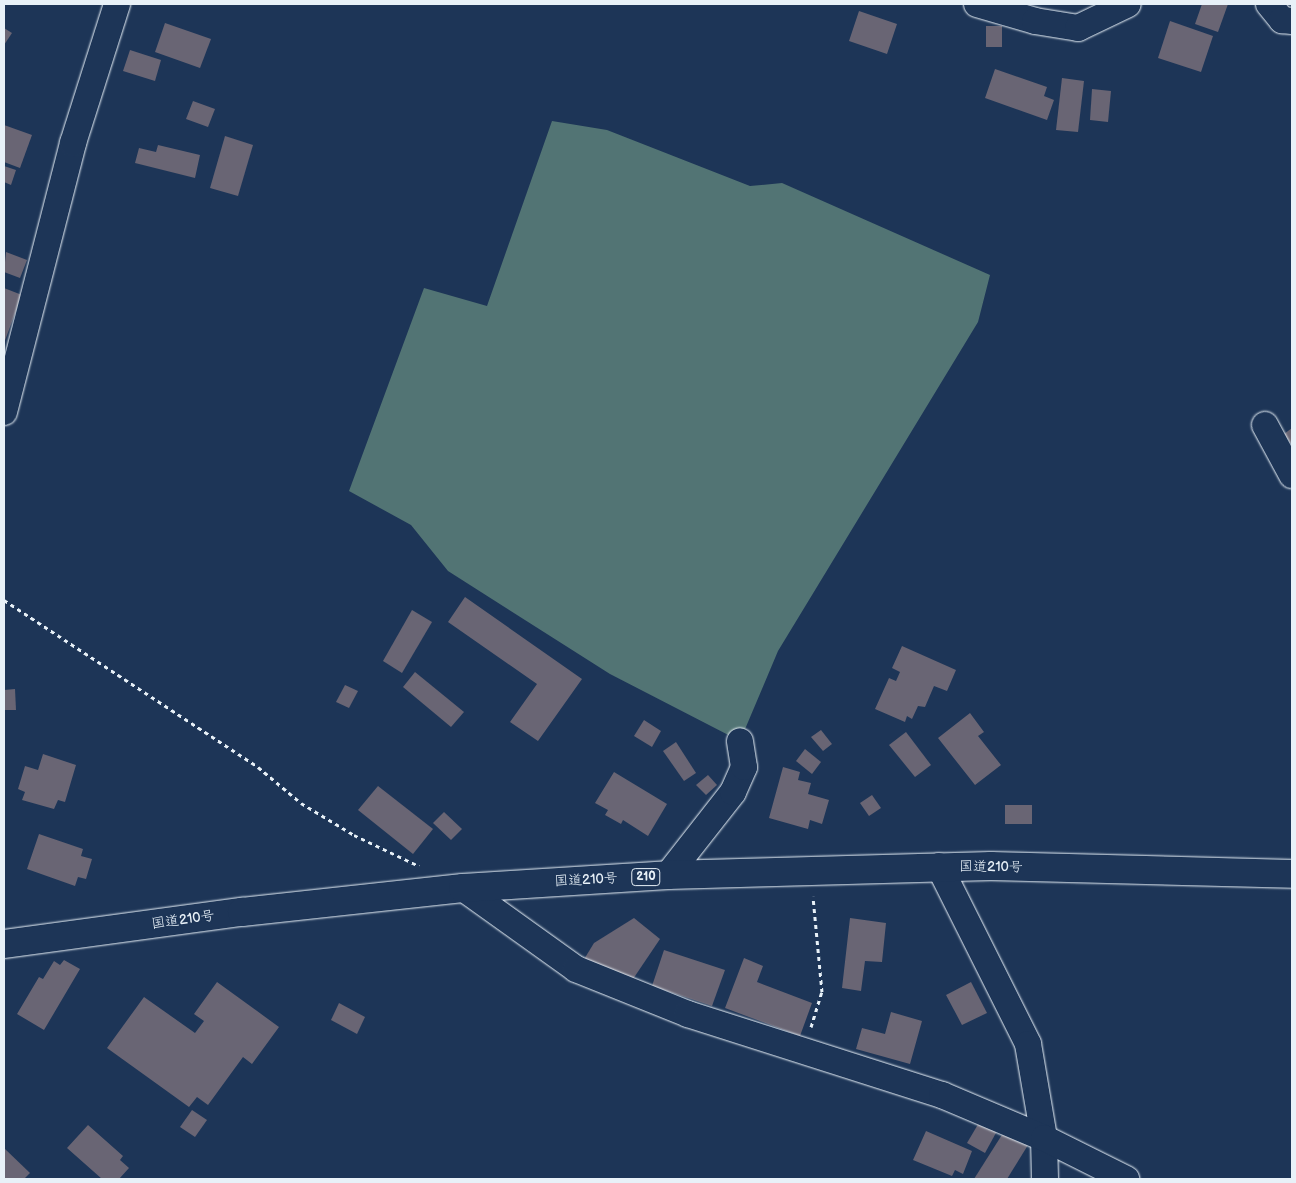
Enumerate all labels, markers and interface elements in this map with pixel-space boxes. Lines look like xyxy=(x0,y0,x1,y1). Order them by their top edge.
street label: 国道210号 xyxy=(959,858,1023,876)
road number: 210 xyxy=(631,868,661,886)
street label: 国道210号 xyxy=(554,870,618,890)
street label: 国道210号 xyxy=(150,907,216,933)

